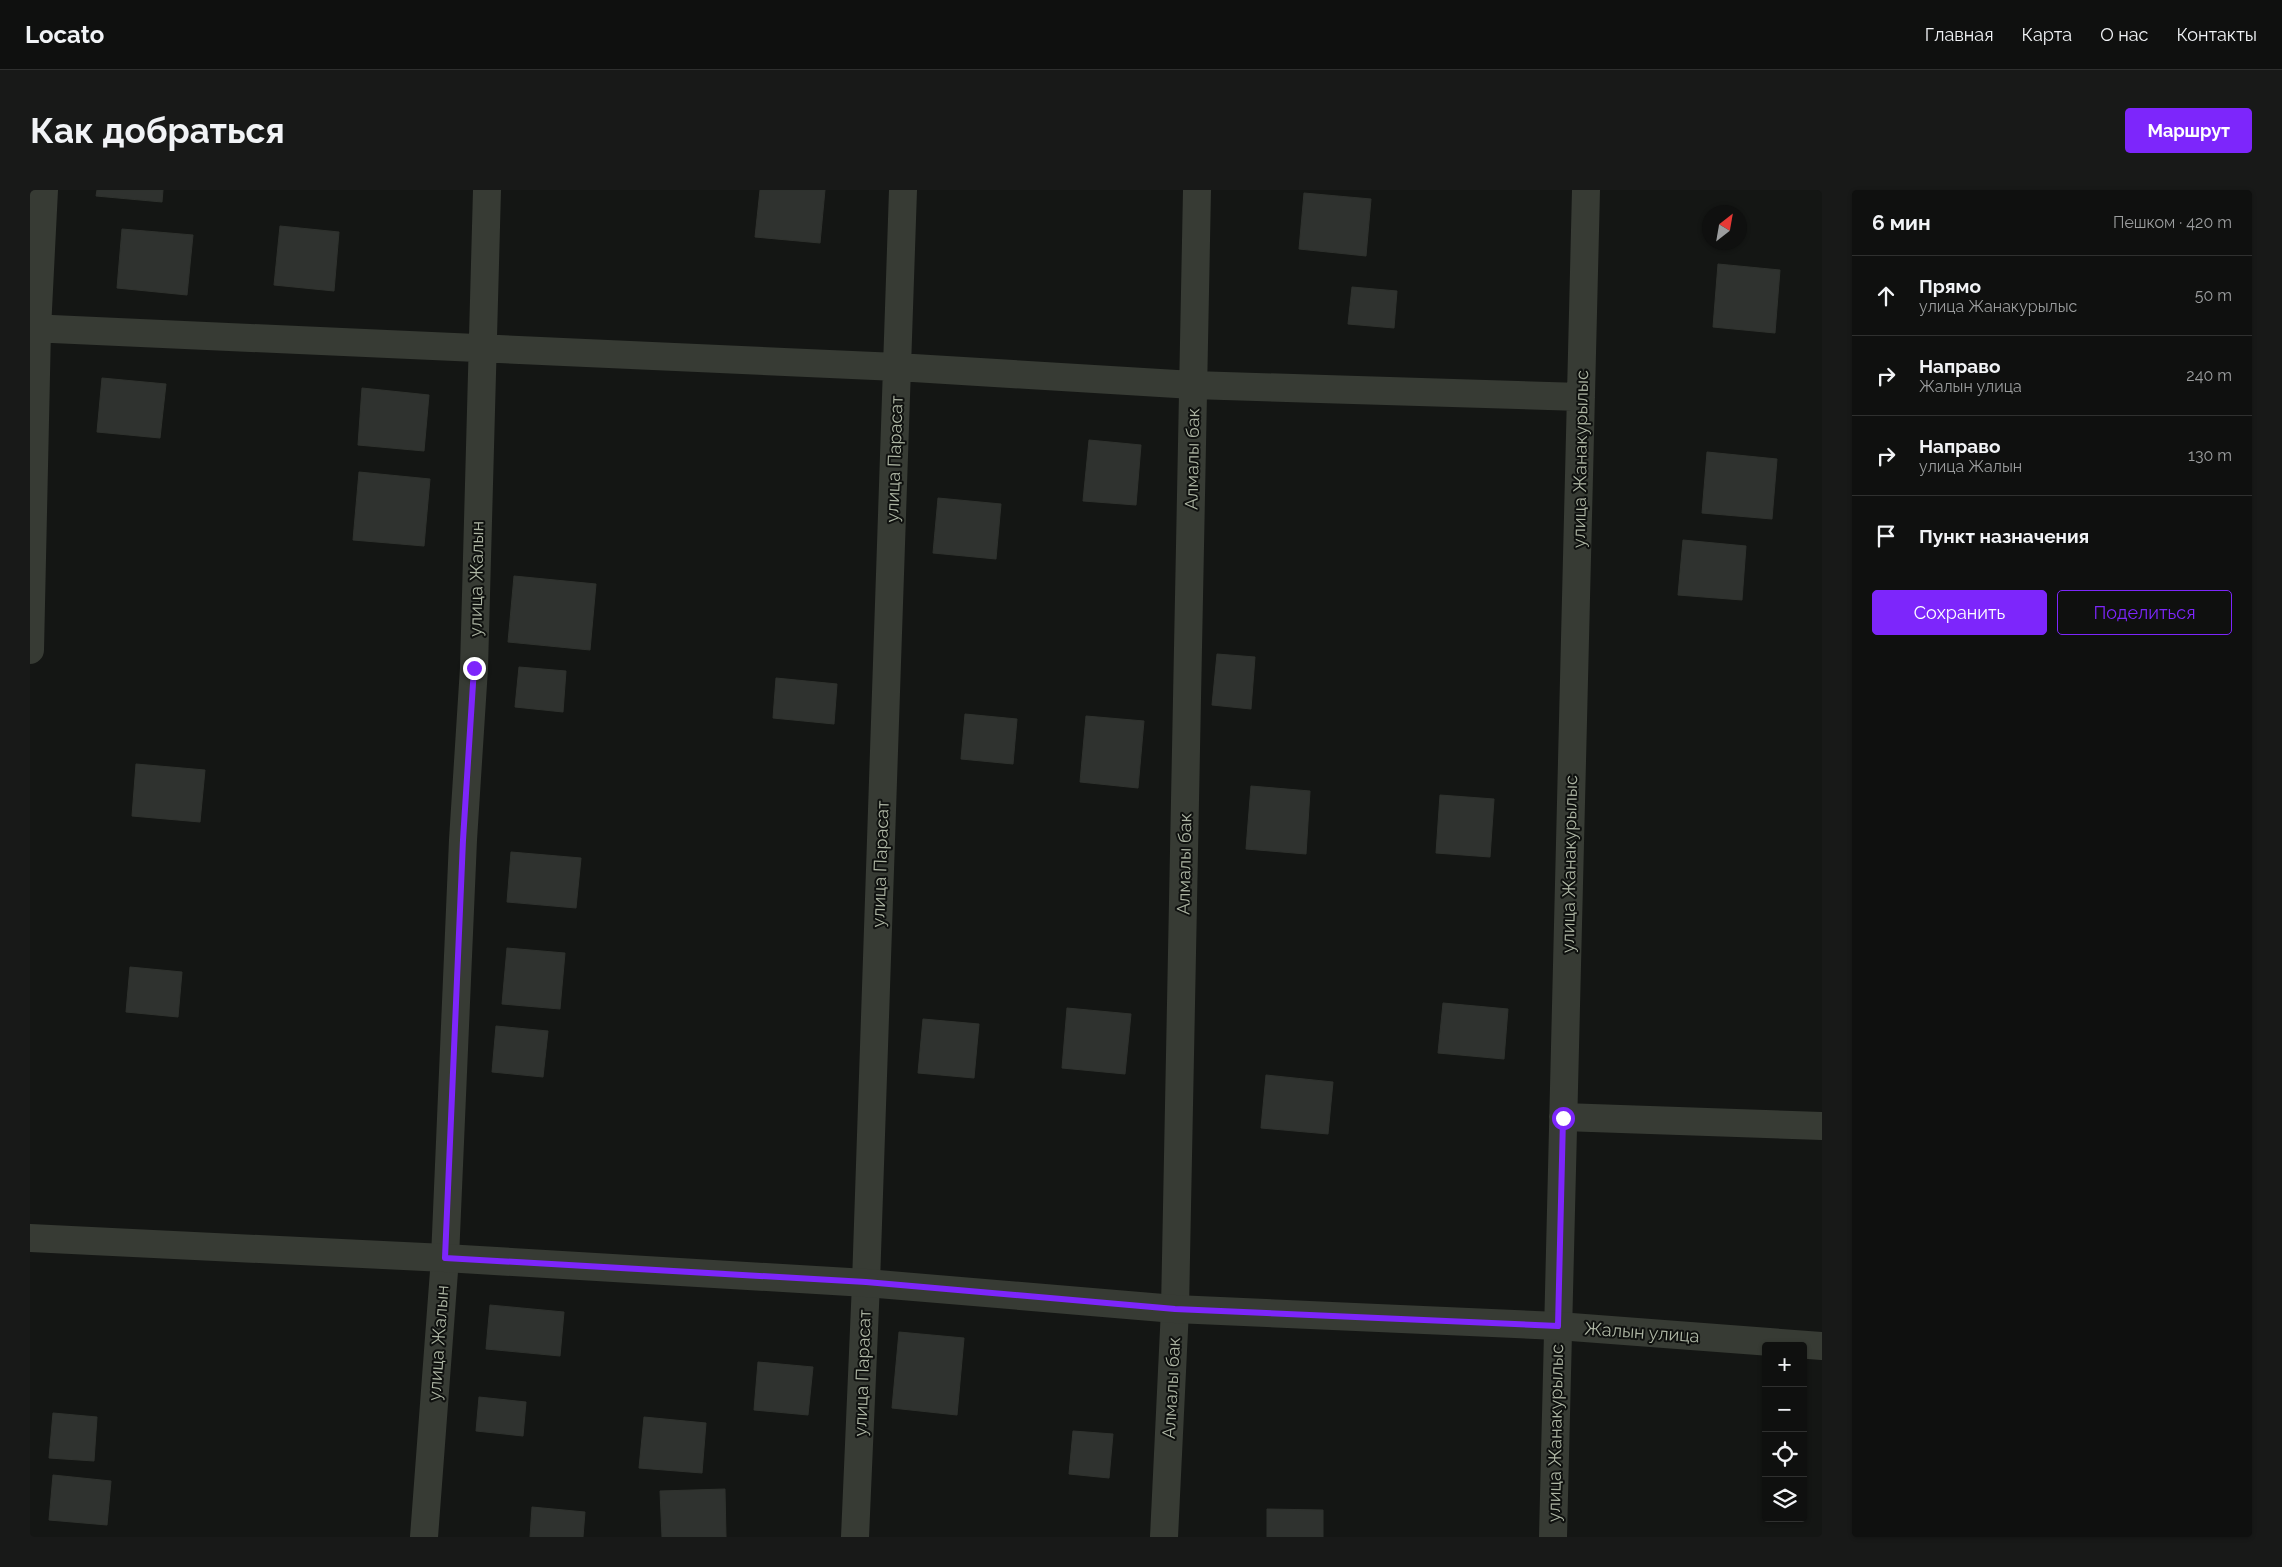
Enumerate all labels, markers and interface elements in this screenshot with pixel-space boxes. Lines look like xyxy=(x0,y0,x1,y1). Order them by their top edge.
text: Locato xyxy=(25,20,104,49)
text: Главная xyxy=(1925,24,1993,45)
text: Карта xyxy=(2021,24,2072,45)
text: О нас xyxy=(2100,24,2148,45)
text: Контакты xyxy=(2176,24,2257,45)
button: Маршрут xyxy=(2125,108,2252,153)
text: Как добраться xyxy=(30,110,285,151)
north arrow xyxy=(1702,205,1747,250)
text: 6 мин xyxy=(1872,210,1931,235)
text: Пешком · 420 m xyxy=(2113,213,2232,232)
text: Прямо xyxy=(1919,275,1981,297)
icon: ahead xyxy=(1872,282,1900,310)
text: 50 m xyxy=(2195,286,2232,305)
text: улица Жанакурылыс xyxy=(1919,297,2077,316)
text: Направо xyxy=(1919,355,2000,377)
icon: right xyxy=(1872,362,1900,390)
text: 240 m xyxy=(2186,366,2232,385)
street label: улица Жанакурылыс xyxy=(1568,370,1592,548)
text: Жалын улица xyxy=(1919,377,2022,396)
street label: улица Парасат xyxy=(881,395,907,523)
street label: Алмалы бак xyxy=(1181,408,1203,510)
text: Направо xyxy=(1919,435,2000,457)
icon: right xyxy=(1872,442,1900,470)
text: 130 m xyxy=(2188,446,2232,465)
text: улица Жалын xyxy=(1919,457,2022,476)
street label: улица Жалын xyxy=(464,521,488,637)
icon: arrive xyxy=(1872,522,1900,550)
text: Пункт назначения xyxy=(1919,525,2089,547)
button: Сохранить xyxy=(1872,590,2047,635)
button: Поделиться xyxy=(2057,590,2232,635)
route end xyxy=(463,657,486,680)
street label: улица Жанакурылыс xyxy=(1557,775,1581,953)
street label: улица Парасат xyxy=(867,800,893,928)
street label: Алмалы бак xyxy=(1173,813,1195,915)
route start xyxy=(1552,1107,1575,1130)
street label: улица Жалын xyxy=(423,1284,453,1402)
street label: улица Парасат xyxy=(849,1309,875,1437)
street label: Жалын улица xyxy=(1584,1317,1700,1347)
street label: Алмалы бак xyxy=(1158,1337,1184,1439)
map controls xyxy=(1762,1342,1807,1522)
button: + xyxy=(1762,1342,1807,1387)
street label: улица Жанакурылыс xyxy=(1543,1344,1567,1522)
button: − xyxy=(1762,1387,1807,1432)
button: locate xyxy=(1762,1432,1807,1477)
button: layers xyxy=(1762,1477,1807,1522)

